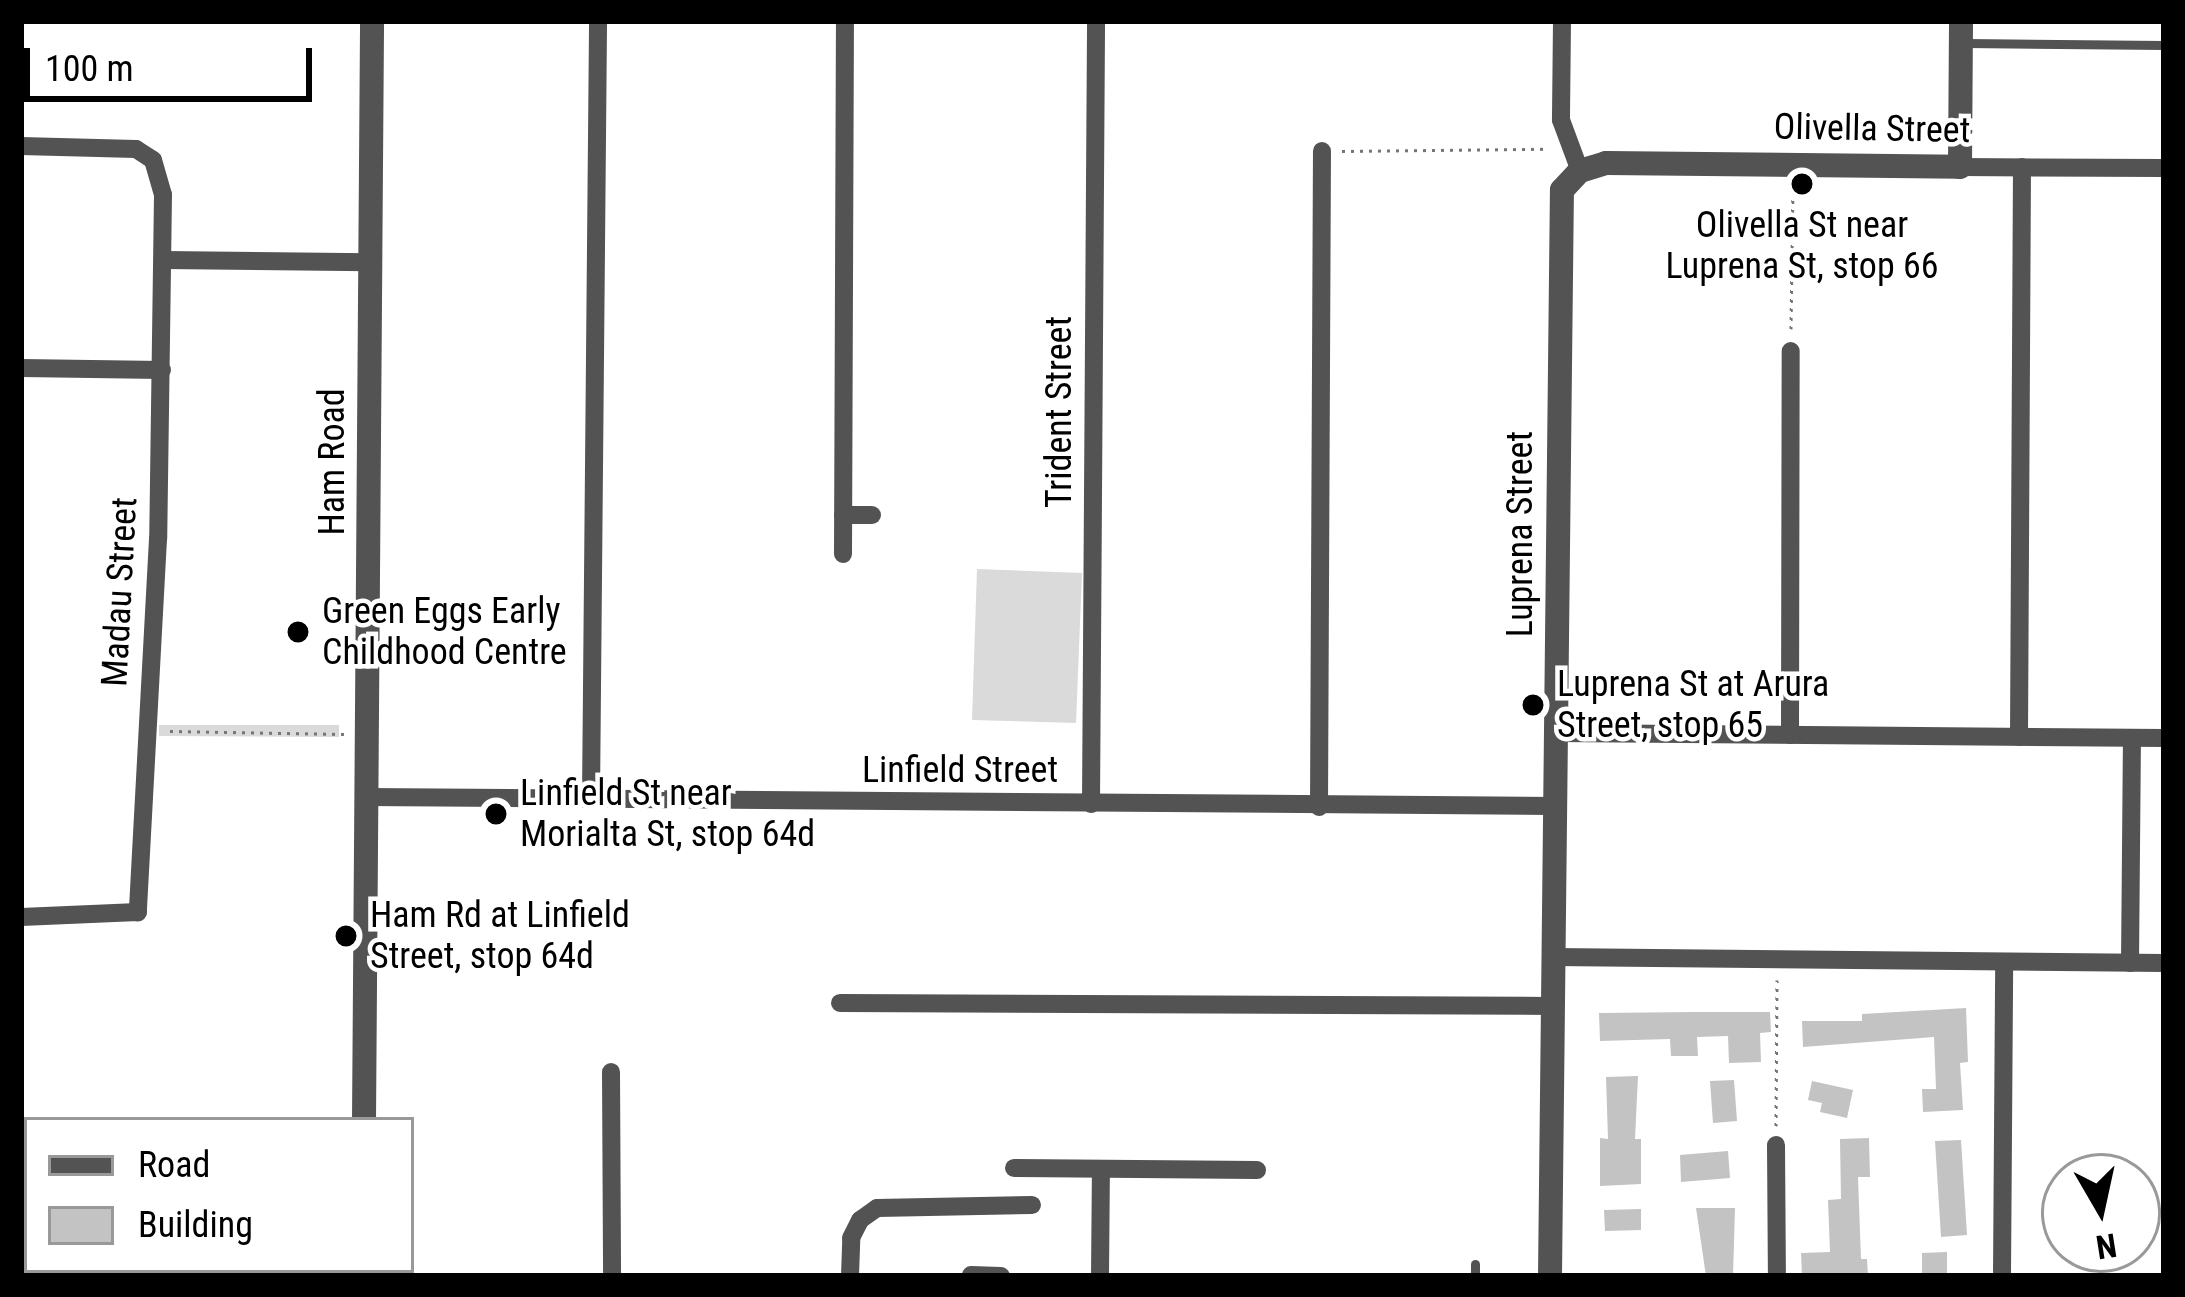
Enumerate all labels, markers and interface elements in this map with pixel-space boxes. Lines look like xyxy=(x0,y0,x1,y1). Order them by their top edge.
scale bar xyxy=(30,24,318,98)
text: 100 m xyxy=(45,48,134,90)
street label: Olivella Street xyxy=(1773,106,1971,152)
marker: Olivella St near Luprena St, stop 66 xyxy=(1789,171,1815,197)
place label: Olivella St near Luprena St, stop 66 xyxy=(1666,203,1938,288)
street label: Trident Street xyxy=(1038,316,1082,508)
street label: Ham Road xyxy=(311,388,355,536)
street label: Luprena Street xyxy=(1499,431,1543,637)
street label: Madau Street xyxy=(93,496,147,688)
place label: Green Eggs Early Childhood Centre xyxy=(322,589,567,674)
marker: Green Eggs Early Childhood Centre xyxy=(285,619,311,645)
place label: Luprena St at Arura Street, stop 65 xyxy=(1557,662,1829,747)
marker: Luprena St at Arura Street, stop 65 xyxy=(1520,692,1546,718)
street label: Linfield Street xyxy=(862,749,1058,793)
place label: Linfield St near Morialta St, stop 64d xyxy=(520,771,815,856)
marker: Linfield St near Morialta St, stop 64d xyxy=(483,801,509,827)
place label: Ham Rd at Linfield Street, stop 64d xyxy=(370,893,630,978)
marker: Ham Rd at Linfield Street, stop 64d xyxy=(333,923,359,949)
legend xyxy=(24,1117,414,1273)
text: Road xyxy=(138,1144,210,1186)
north arrow xyxy=(2041,1153,2161,1273)
text: Building xyxy=(138,1204,253,1246)
text: N xyxy=(2093,1225,2119,1267)

